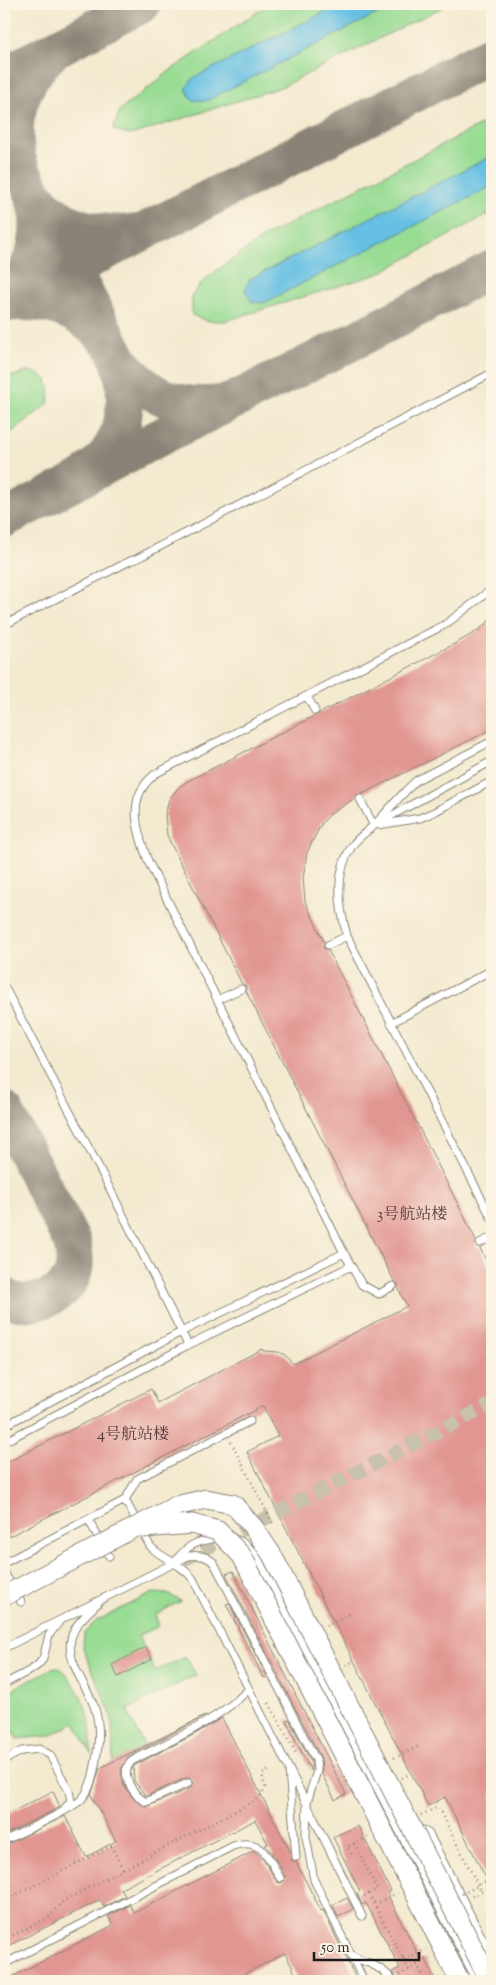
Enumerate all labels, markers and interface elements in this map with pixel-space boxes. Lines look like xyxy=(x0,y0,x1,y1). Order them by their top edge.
house number: 3号航站楼 xyxy=(377,1204,447,1227)
house number: 4号航站楼 xyxy=(97,1424,169,1447)
scale bar xyxy=(314,1930,418,1962)
text: 50 m xyxy=(320,1938,350,1959)

